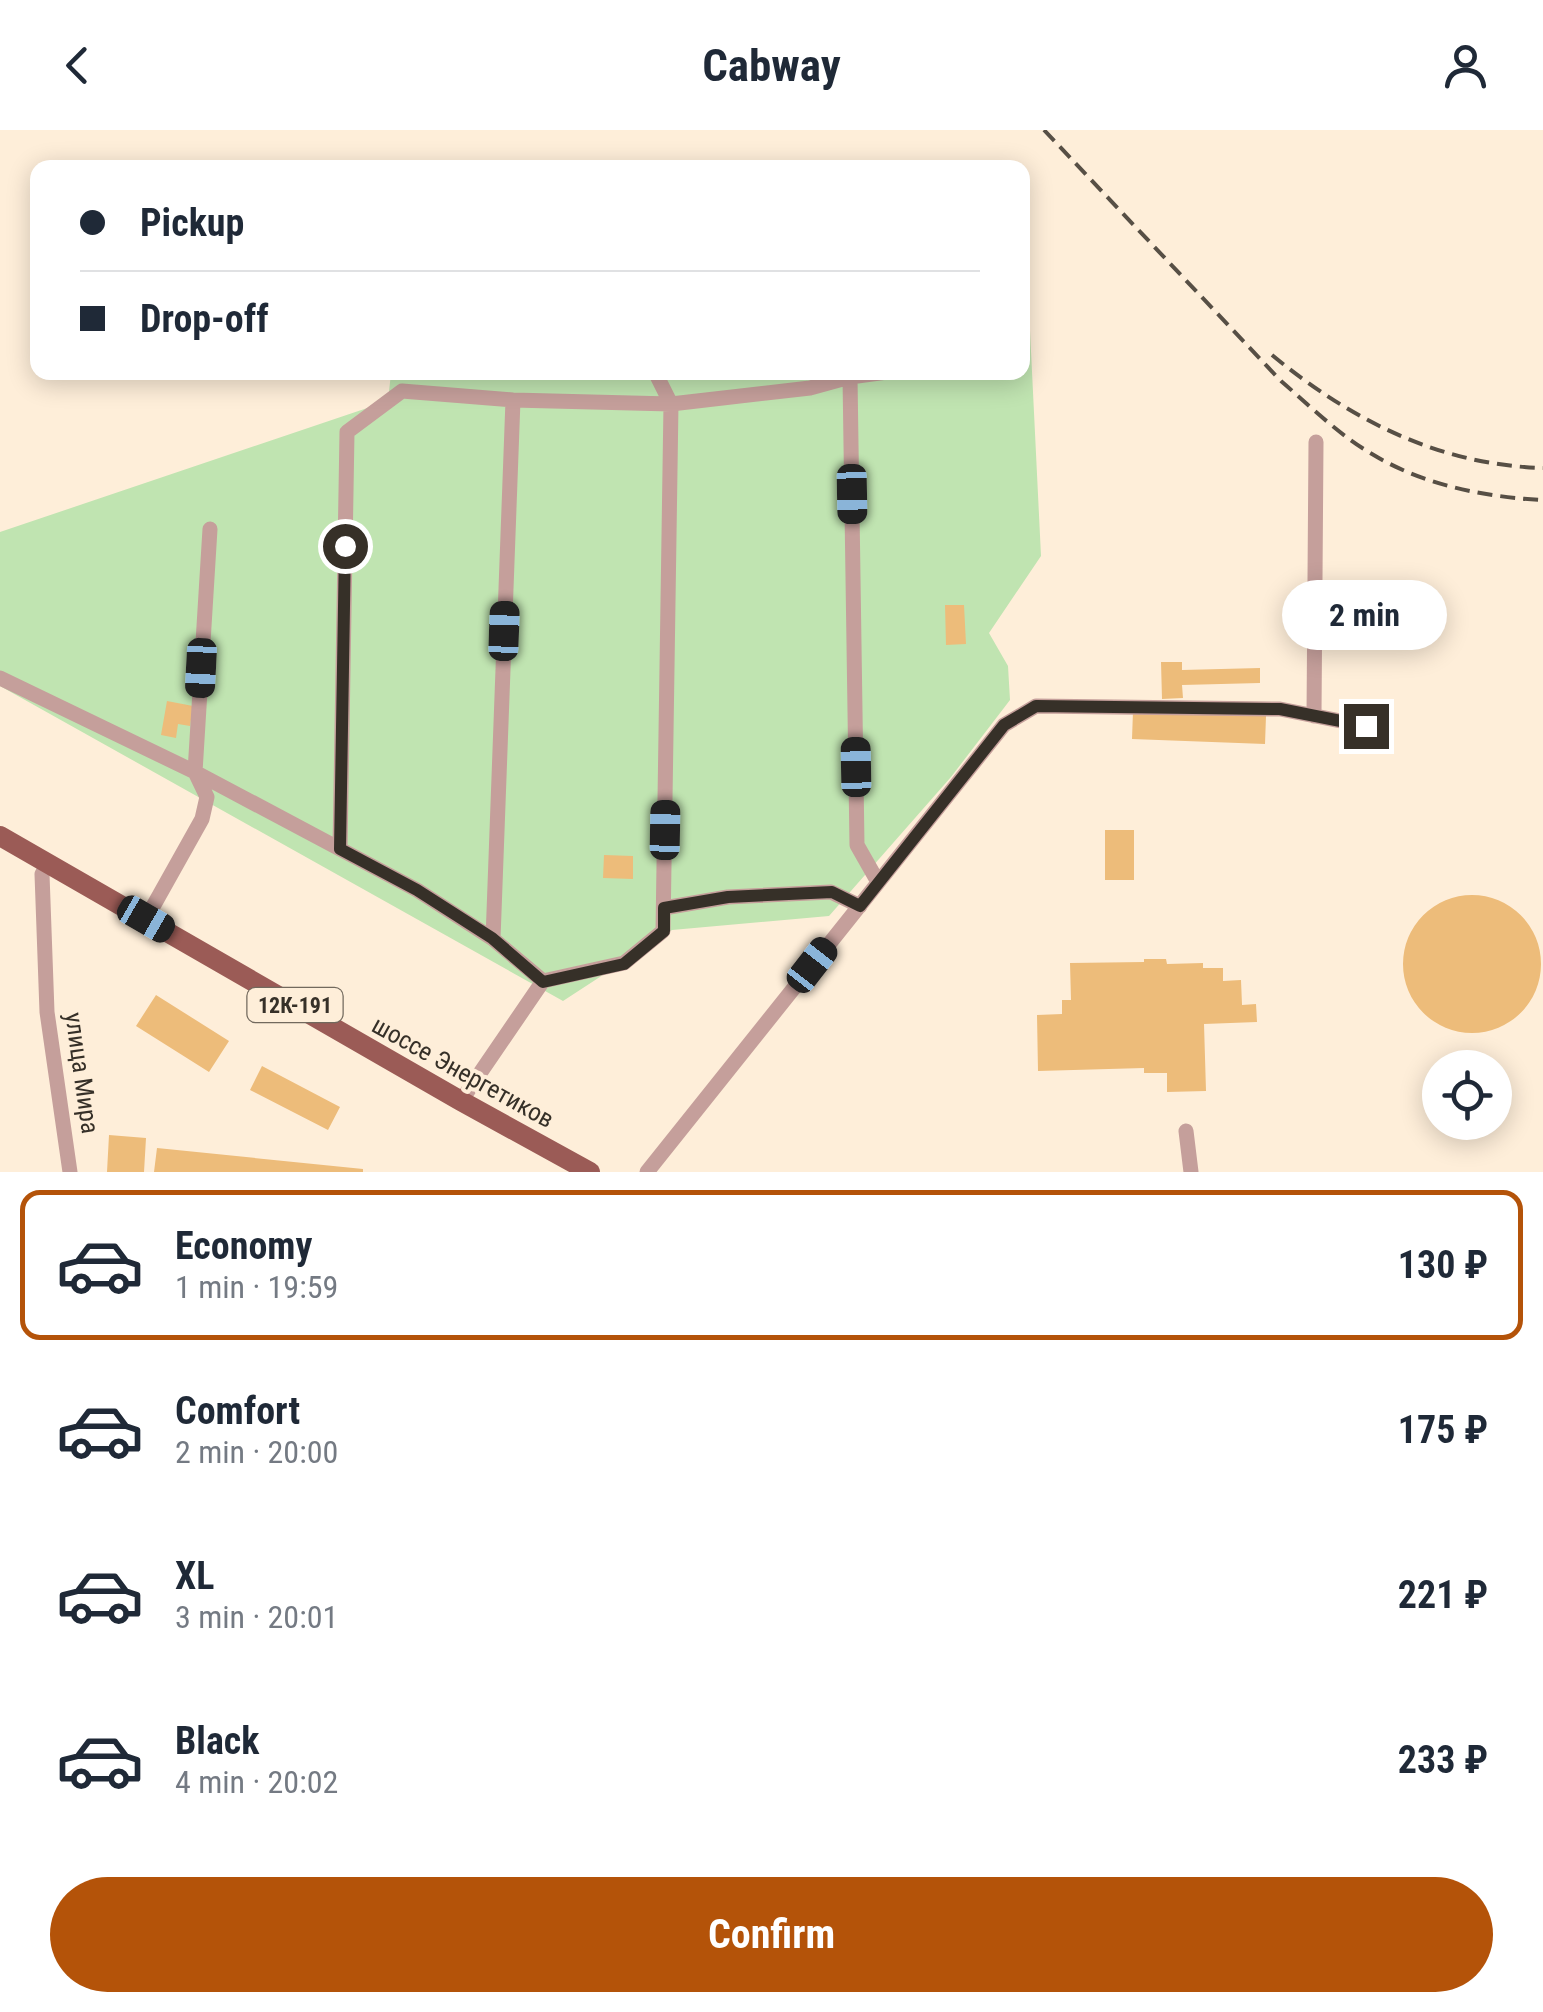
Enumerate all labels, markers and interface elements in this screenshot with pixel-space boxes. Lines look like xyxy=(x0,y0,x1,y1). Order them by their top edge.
icon: back xyxy=(50,38,105,93)
icon: person xyxy=(1438,38,1493,93)
text: Cabway xyxy=(702,39,841,92)
text: Pickup xyxy=(140,201,244,245)
text: Drop-off xyxy=(140,297,269,341)
car xyxy=(836,464,868,524)
route start xyxy=(323,524,368,569)
callout: 2 min xyxy=(1284,581,1448,651)
text: 2 min xyxy=(1329,596,1400,634)
car xyxy=(488,600,520,662)
car xyxy=(184,637,218,699)
route end xyxy=(1344,704,1389,749)
car xyxy=(840,737,872,797)
car xyxy=(649,800,681,860)
car xyxy=(113,891,179,947)
car xyxy=(782,932,842,998)
road number: 12К-191 xyxy=(248,988,342,1022)
street label: улица Мира xyxy=(59,1010,105,1136)
street label: шоссе Энергетиков xyxy=(367,1010,559,1134)
map controls xyxy=(1422,1050,1512,1140)
button: locate xyxy=(1422,1050,1512,1140)
icon: car xyxy=(55,1220,145,1310)
text: Economy xyxy=(175,1224,312,1268)
text: 130 ₽ xyxy=(1398,1243,1488,1287)
text: 1 min · 19:59 xyxy=(175,1268,338,1306)
icon: car xyxy=(55,1385,145,1475)
text: Comfort xyxy=(175,1389,300,1433)
text: 175 ₽ xyxy=(1398,1408,1488,1452)
text: 2 min · 20:00 xyxy=(175,1433,338,1471)
icon: car xyxy=(55,1550,145,1640)
text: XL xyxy=(175,1554,214,1598)
text: 221 ₽ xyxy=(1398,1573,1488,1617)
text: 3 min · 20:01 xyxy=(175,1598,338,1636)
icon: car xyxy=(55,1715,145,1805)
text: Black xyxy=(175,1719,259,1763)
text: 233 ₽ xyxy=(1398,1738,1488,1782)
text: 4 min · 20:02 xyxy=(175,1763,338,1801)
button: Confirm xyxy=(50,1877,1493,1992)

